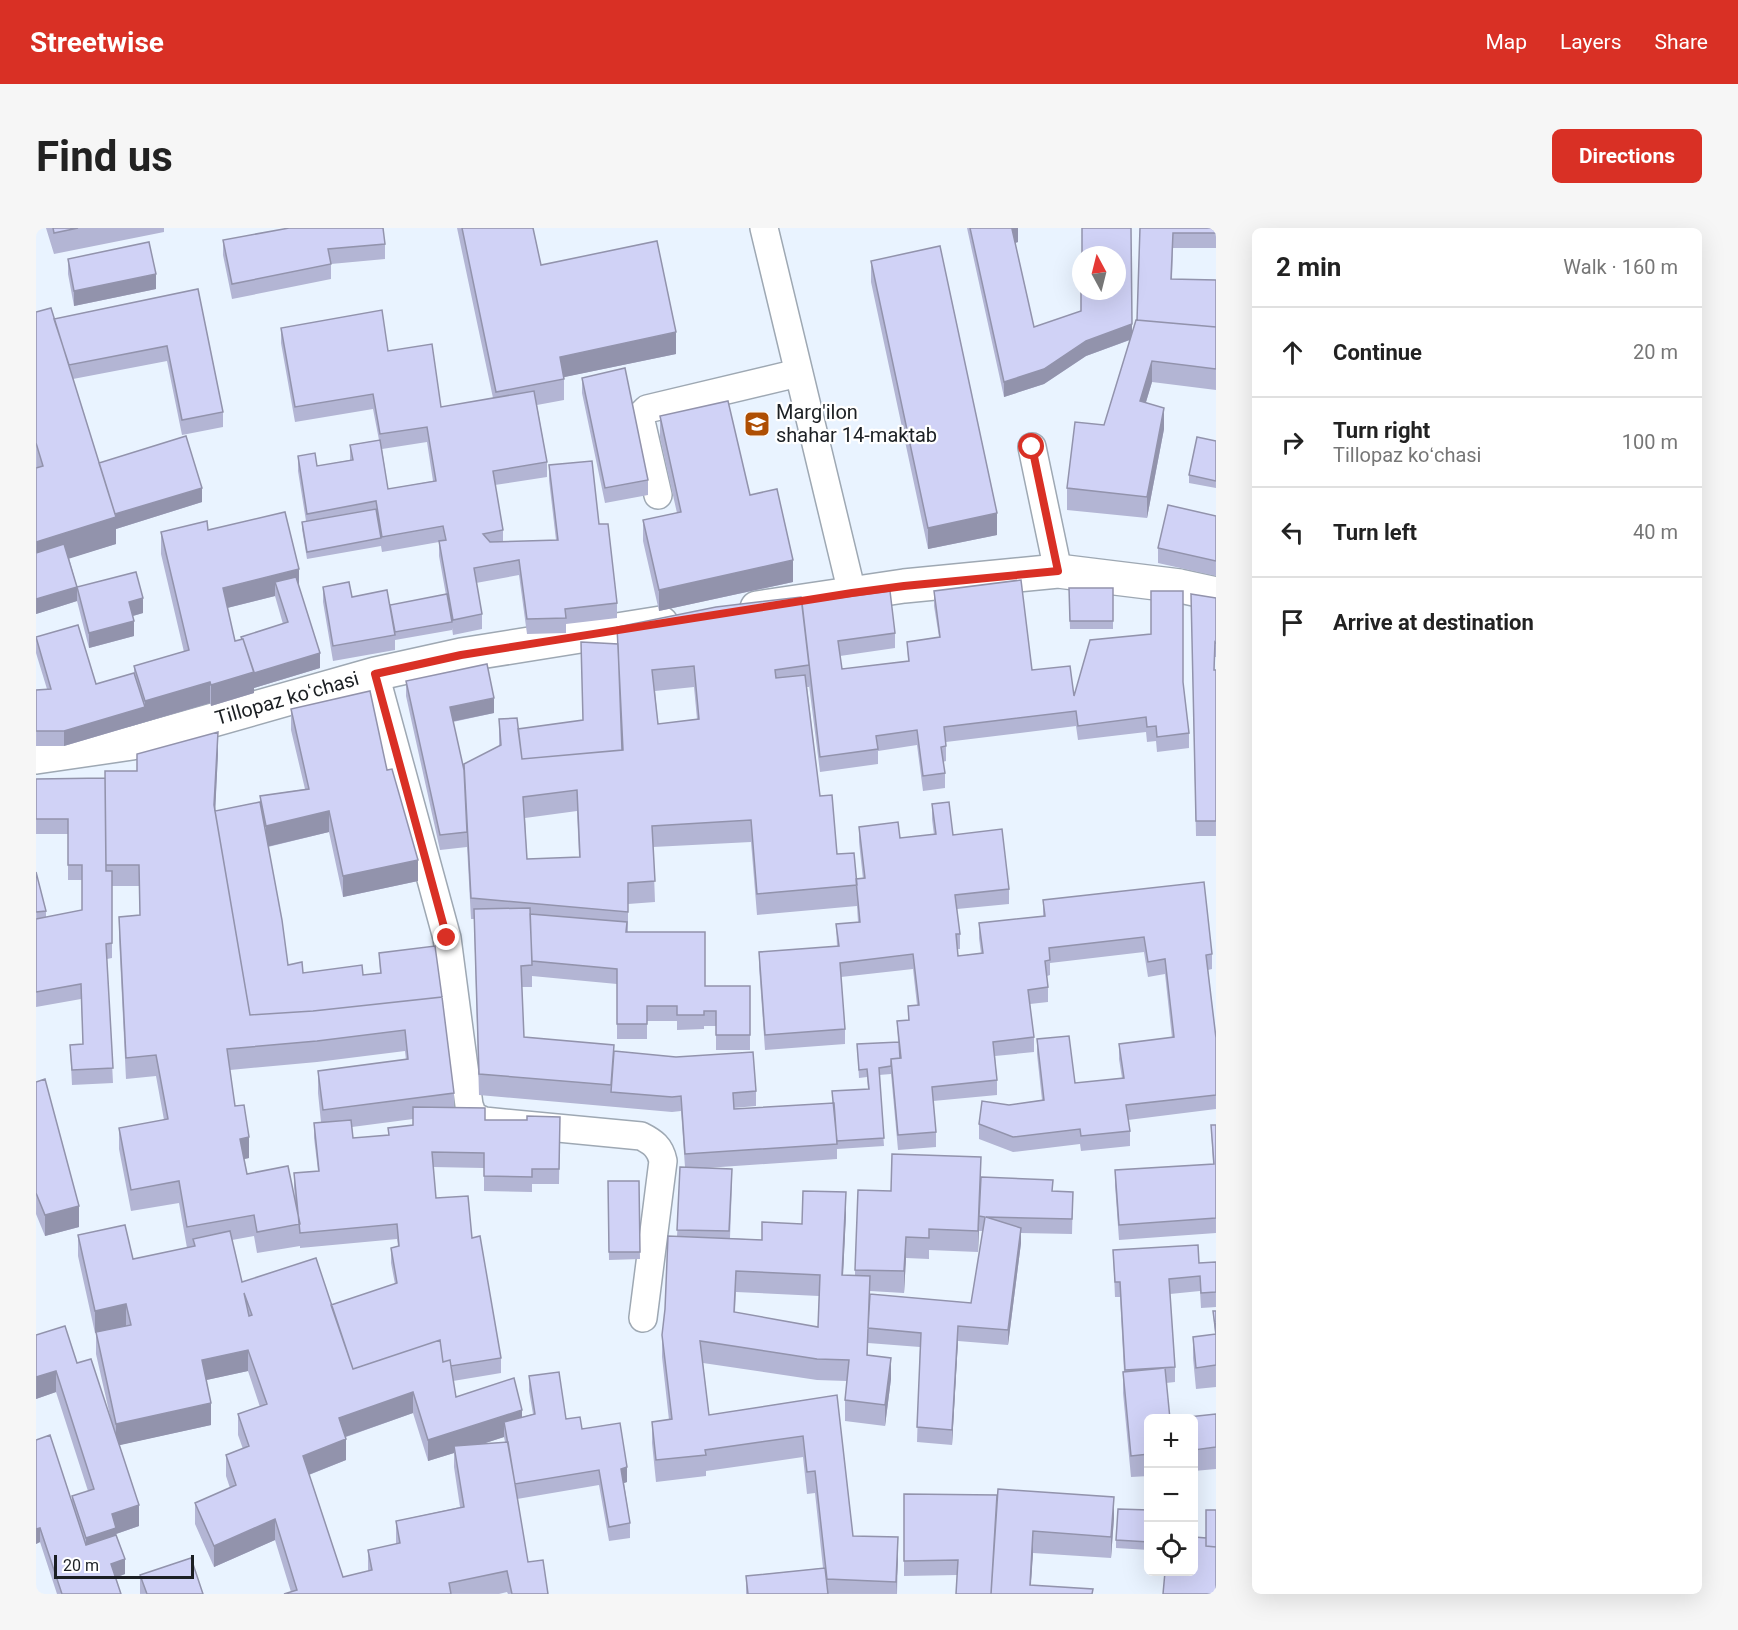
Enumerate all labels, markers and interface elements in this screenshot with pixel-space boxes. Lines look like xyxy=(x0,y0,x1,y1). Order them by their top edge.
text: Streetwise xyxy=(30,26,164,59)
text: Map xyxy=(1485,30,1527,54)
text: Layers xyxy=(1560,30,1621,54)
text: Share xyxy=(1654,30,1708,54)
button: Directions xyxy=(1552,129,1702,183)
text: Find us xyxy=(36,132,173,181)
north arrow xyxy=(1072,246,1126,300)
text: 2 min xyxy=(1276,252,1341,282)
text: Walk · 160 m xyxy=(1563,255,1678,279)
icon: ahead xyxy=(1276,336,1309,369)
text: Continue xyxy=(1333,340,1422,365)
text: 20 m xyxy=(1633,340,1678,364)
place label: Marg'ilon shahar 14-maktab xyxy=(776,400,937,447)
school or university icon: Marg'ilon shahar 14-maktab xyxy=(742,409,772,439)
text: Turn right xyxy=(1333,418,1430,443)
icon: right xyxy=(1276,426,1309,459)
text: 100 m xyxy=(1622,430,1678,454)
route start xyxy=(1018,433,1044,459)
text: Tillopaz koʻchasi xyxy=(1333,443,1481,467)
icon: left xyxy=(1276,516,1309,549)
text: Turn left xyxy=(1333,520,1417,545)
text: 40 m xyxy=(1633,520,1678,544)
icon: arrive xyxy=(1276,606,1309,639)
text: Arrive at destination xyxy=(1333,610,1534,635)
street label: Tillopaz koʻchasi xyxy=(212,666,362,730)
route end xyxy=(433,924,459,950)
map controls xyxy=(1144,1414,1198,1576)
button: + xyxy=(1144,1414,1198,1468)
button: − xyxy=(1144,1468,1198,1522)
button: locate xyxy=(1144,1522,1198,1576)
scale bar xyxy=(54,1552,194,1580)
text: 20 m xyxy=(63,1556,99,1575)

